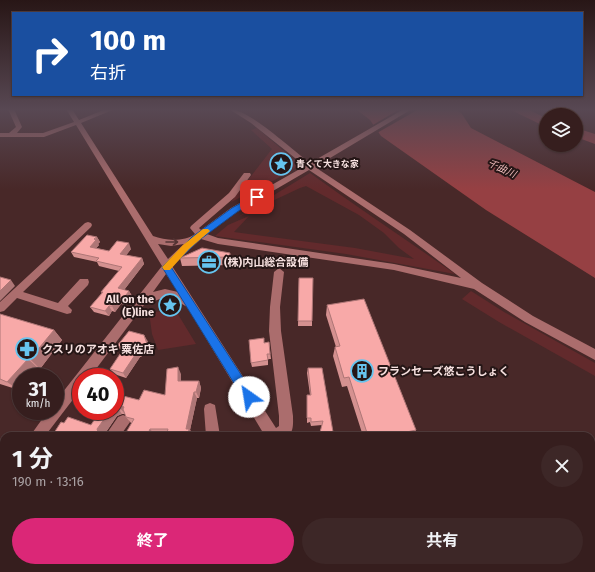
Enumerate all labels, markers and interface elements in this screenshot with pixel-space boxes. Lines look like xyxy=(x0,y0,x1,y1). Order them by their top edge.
text: 100 m xyxy=(90,24,166,57)
icon: right xyxy=(24,28,76,80)
text: 右折 xyxy=(90,62,126,84)
map controls xyxy=(539,108,583,152)
button: layers xyxy=(539,108,583,152)
place icon: 青くて大きな家 xyxy=(268,151,294,177)
water label: 千曲川 xyxy=(485,157,519,181)
place label: 青くて大きな家 xyxy=(296,159,359,169)
pin xyxy=(240,180,274,214)
icon: arrive xyxy=(246,186,268,208)
one-way arrow xyxy=(165,238,178,246)
office icon: (株)内山総合設備 xyxy=(196,249,222,275)
place label: (株)内山総合設備 xyxy=(224,256,308,269)
place icon: All on the (E)line xyxy=(157,292,183,318)
place label: All on the (E)line xyxy=(105,293,154,319)
pharmacy icon: クスリのアオキ 粟佐店 xyxy=(14,336,40,362)
place label: クスリのアオキ 粟佐店 xyxy=(42,343,154,356)
building icon: フランセーズ悠こうしょく xyxy=(349,358,375,384)
place label: フランセーズ悠こうしょく xyxy=(378,365,509,378)
speed limit sign: 40 xyxy=(72,368,124,420)
position arrow xyxy=(228,376,270,418)
text: 31 xyxy=(28,377,48,401)
text: km/h xyxy=(26,398,50,410)
text: 1 分 xyxy=(12,445,53,473)
button: close xyxy=(541,445,583,487)
text: 190 m · 13:16 xyxy=(12,474,84,489)
button: 終了 xyxy=(12,518,294,564)
button: 共有 xyxy=(302,518,583,564)

